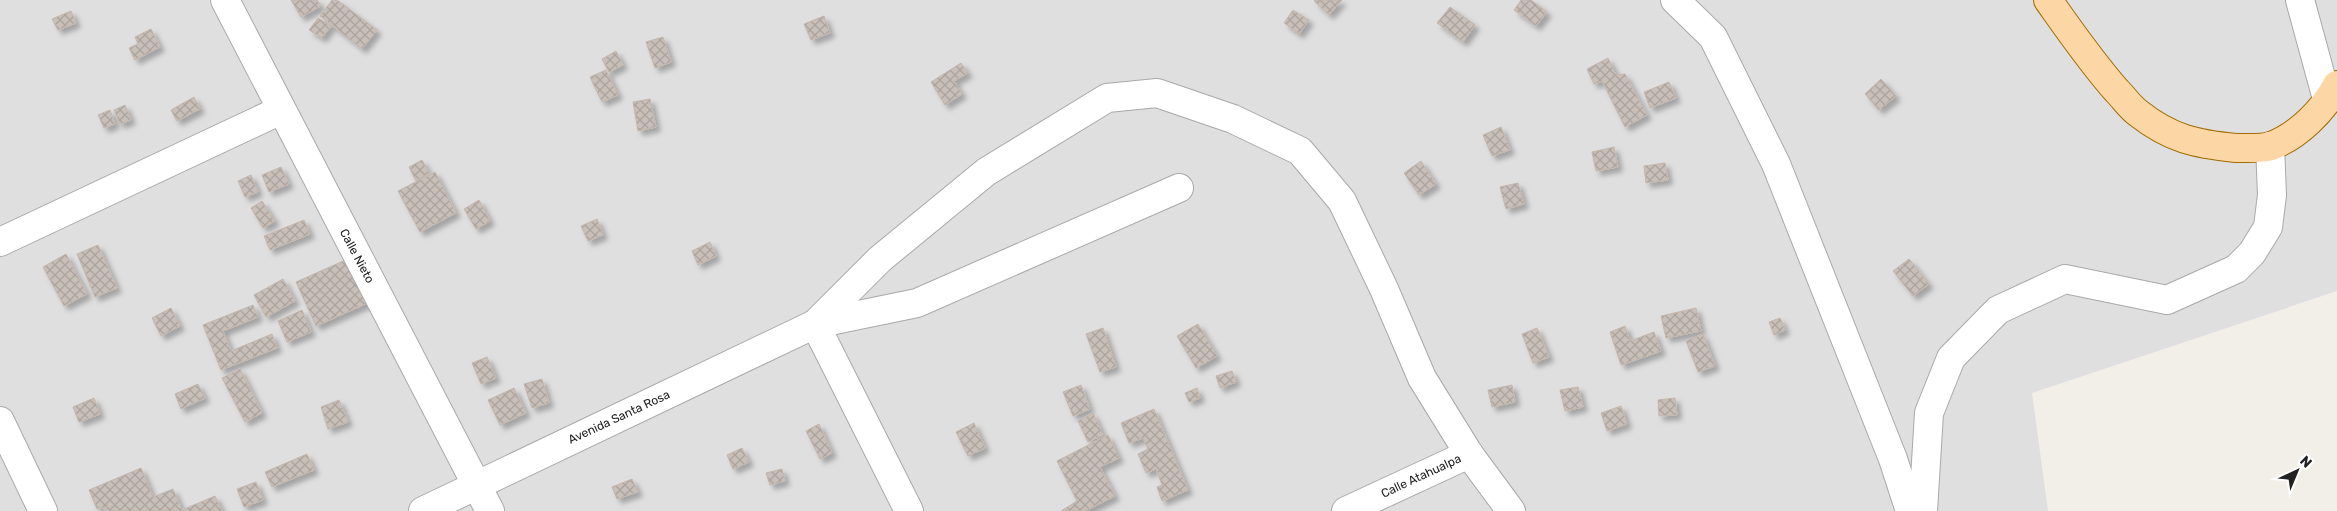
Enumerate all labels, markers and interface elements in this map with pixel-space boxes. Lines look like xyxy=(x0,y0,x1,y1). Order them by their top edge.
street label: Calle Nieto xyxy=(337,226,377,286)
street label: Avenida Santa Rosa xyxy=(566,387,672,447)
north arrow xyxy=(2272,446,2322,496)
street label: Calle Atahualpa xyxy=(1379,451,1463,501)
text: N xyxy=(2296,452,2315,472)

